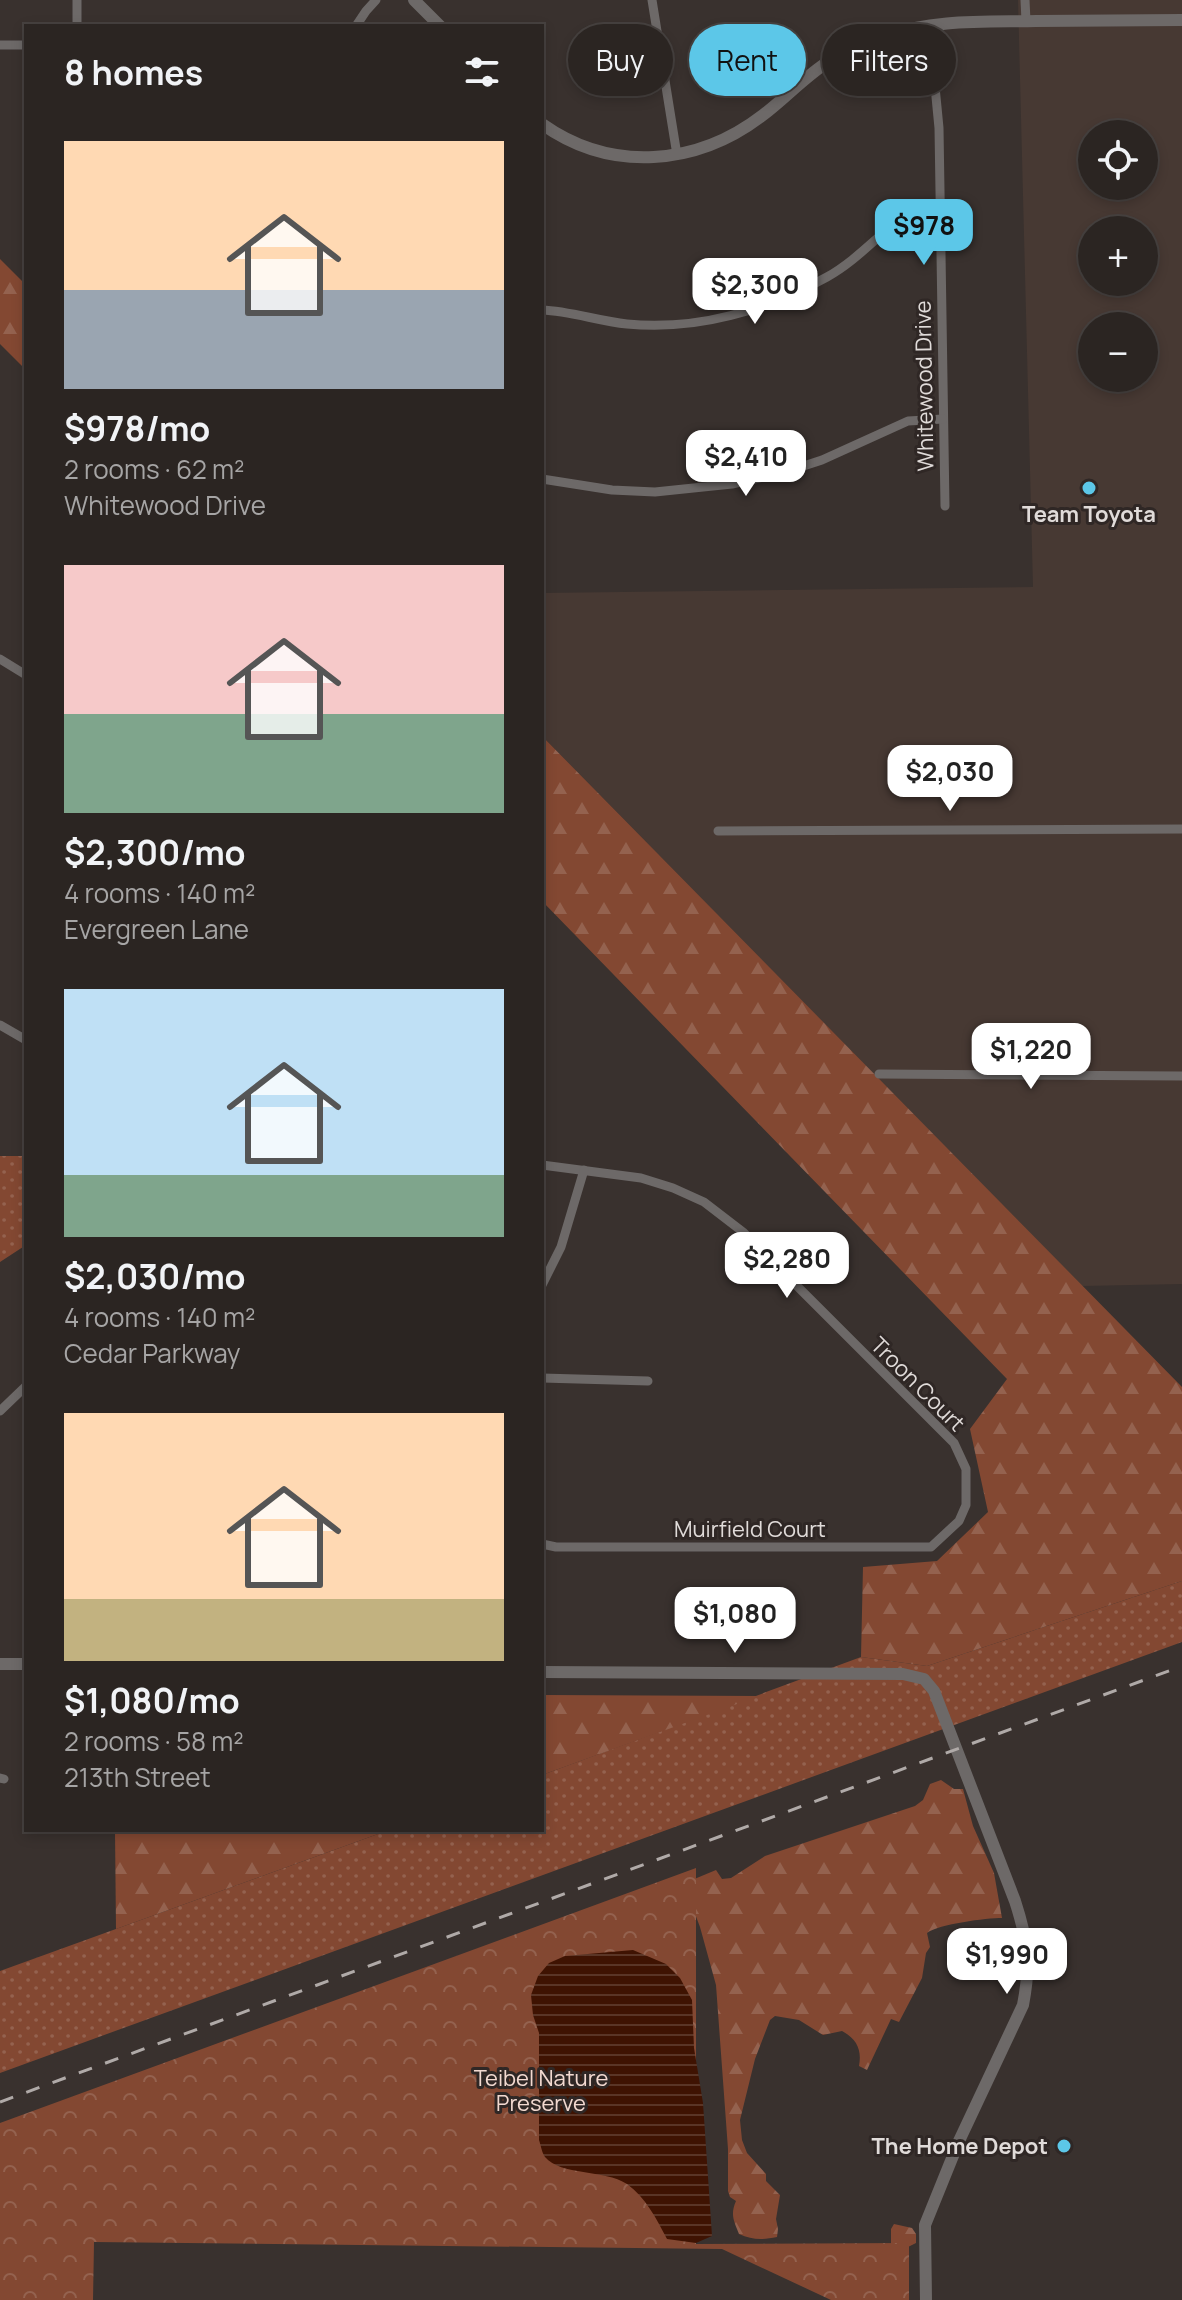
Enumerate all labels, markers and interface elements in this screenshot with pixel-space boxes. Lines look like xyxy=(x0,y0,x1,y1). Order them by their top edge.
chip: Buy xyxy=(568,24,673,96)
chip: Rent xyxy=(689,24,806,96)
chip: Filters xyxy=(822,24,956,96)
text: 8 homes xyxy=(64,49,203,95)
icon: filters xyxy=(460,50,504,94)
map controls xyxy=(1078,120,1158,392)
button: locate xyxy=(1078,120,1158,200)
icon: home xyxy=(212,193,356,337)
pin: $978 xyxy=(877,199,971,267)
text: $978 xyxy=(893,207,955,243)
button: + xyxy=(1078,216,1158,296)
pin: $2,300 xyxy=(690,258,820,326)
text: $2,300 xyxy=(710,266,800,302)
street label: Whitewood Drive xyxy=(908,300,940,472)
button: − xyxy=(1078,312,1158,392)
text: $978/mo xyxy=(64,405,210,451)
pin: $2,410 xyxy=(681,430,811,498)
text: $2,410 xyxy=(704,438,788,474)
text: 2 rooms · 62 m² xyxy=(64,451,244,487)
marker: Team Toyota xyxy=(1080,479,1098,497)
text: Whitewood Drive xyxy=(64,487,266,523)
place label: Team Toyota xyxy=(1022,499,1156,529)
icon: home xyxy=(212,617,356,761)
pin: $2,030 xyxy=(885,745,1015,813)
text: $2,030 xyxy=(905,753,995,789)
text: $2,300/mo xyxy=(64,829,245,875)
text: 4 rooms · 140 m² xyxy=(64,875,255,911)
text: Evergreen Lane xyxy=(64,911,249,947)
pin: $1,220 xyxy=(966,1023,1096,1091)
text: $1,220 xyxy=(990,1031,1072,1067)
icon: home xyxy=(212,1041,356,1185)
pin: $2,280 xyxy=(722,1232,852,1300)
text: $2,280 xyxy=(743,1240,831,1276)
text: $2,030/mo xyxy=(64,1253,245,1299)
text: 4 rooms · 140 m² xyxy=(64,1299,255,1335)
street label: Troon Court xyxy=(864,1330,972,1438)
text: Cedar Parkway xyxy=(64,1335,241,1371)
icon: home xyxy=(212,1465,356,1609)
street label: Muirfield Court xyxy=(674,1514,826,1544)
pin: $1,080 xyxy=(670,1587,800,1655)
text: $1,080 xyxy=(693,1595,777,1631)
text: $1,080/mo xyxy=(64,1677,240,1723)
text: 2 rooms · 58 m² xyxy=(64,1723,244,1759)
text: 213th Street xyxy=(64,1759,211,1795)
pin: $1,990 xyxy=(942,1928,1072,1996)
text: $1,990 xyxy=(965,1936,1049,1972)
park label: Teibel Nature Preserve xyxy=(474,2063,608,2118)
place label: The Home Depot xyxy=(872,2131,1048,2161)
marker: The Home Depot xyxy=(1055,2137,1073,2155)

